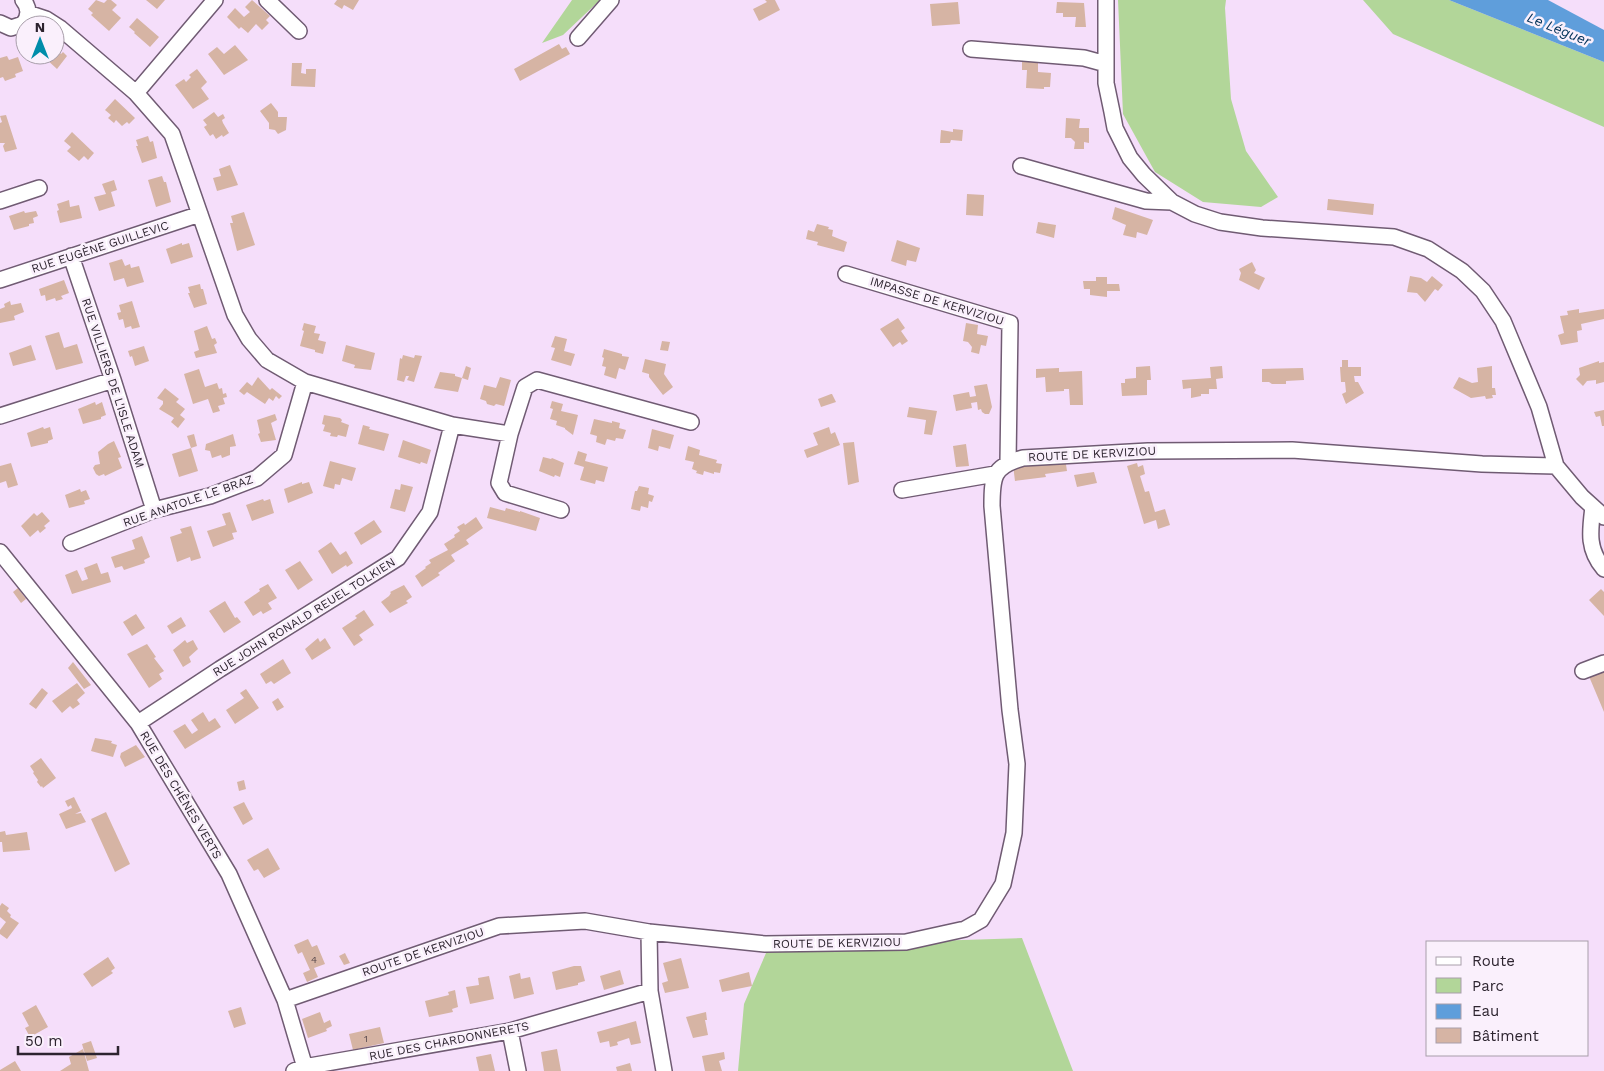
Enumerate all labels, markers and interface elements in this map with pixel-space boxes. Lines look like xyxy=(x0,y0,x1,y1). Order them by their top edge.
water label: Le Léguer xyxy=(1525,9,1594,49)
north arrow xyxy=(15,15,65,65)
text: N xyxy=(35,19,45,35)
street label: RUE EUGÈNE GUILLEVIC xyxy=(30,218,170,276)
street label: IMPASSE DE KERVIZIOU xyxy=(868,274,1006,328)
street label: RUE VILLIERS DE L'ISLE ADAM xyxy=(79,296,147,470)
street label: ROUTE DE KERVIZIOU xyxy=(1028,444,1156,464)
street label: RUE ANATOLE LE BRAZ xyxy=(121,472,255,530)
street label: RUE JOHN RONALD REUEL TOLKIEN xyxy=(210,555,398,679)
street label: RUE DES CHÊNES VERTS xyxy=(137,729,225,861)
street label: ROUTE DE KERVIZIOU xyxy=(360,925,486,979)
street label: ROUTE DE KERVIZIOU xyxy=(773,935,901,951)
legend xyxy=(1426,941,1589,1056)
text: Route xyxy=(1472,952,1515,970)
house number: 4 xyxy=(311,954,317,965)
text: Parc xyxy=(1472,977,1504,995)
text: Eau xyxy=(1472,1002,1499,1020)
street label: RUE DES CHARDONNERETS xyxy=(368,1019,530,1063)
scale bar xyxy=(18,1024,118,1056)
text: Bâtiment xyxy=(1472,1027,1539,1045)
text: 50 m xyxy=(25,1032,62,1050)
house number: 1 xyxy=(364,1033,368,1044)

